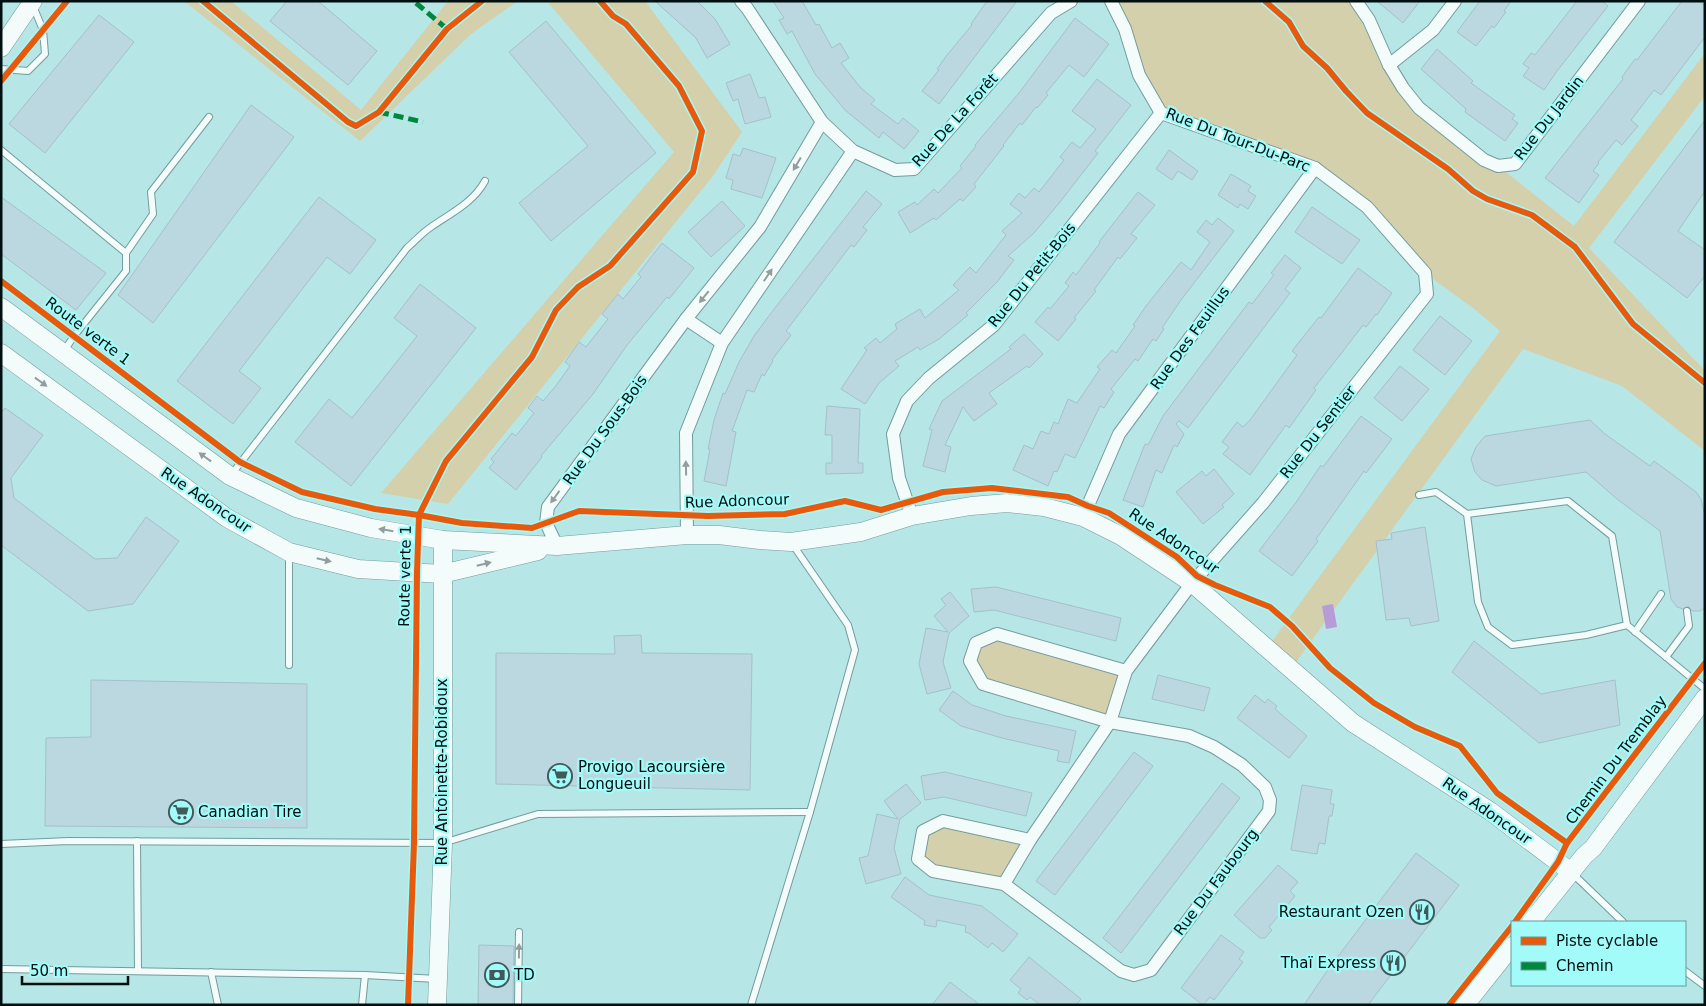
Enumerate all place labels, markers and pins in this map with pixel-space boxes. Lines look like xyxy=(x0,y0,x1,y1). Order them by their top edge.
place label: Provigo Lacoursière Longueuil xyxy=(578,758,725,793)
supermarket icon: Provigo Lacoursière Longueuil xyxy=(547,763,573,789)
supermarket icon: Canadian Tire xyxy=(168,799,194,825)
place label: Canadian Tire xyxy=(198,803,301,821)
restaurant icon: Restaurant Ozen xyxy=(1409,899,1435,925)
place label: Restaurant Ozen xyxy=(1279,903,1404,921)
restaurant icon: Thaï Express xyxy=(1380,950,1406,976)
place label: Thaï Express xyxy=(1280,954,1376,972)
bank icon: TD xyxy=(484,962,510,988)
place label: TD xyxy=(513,966,535,984)

